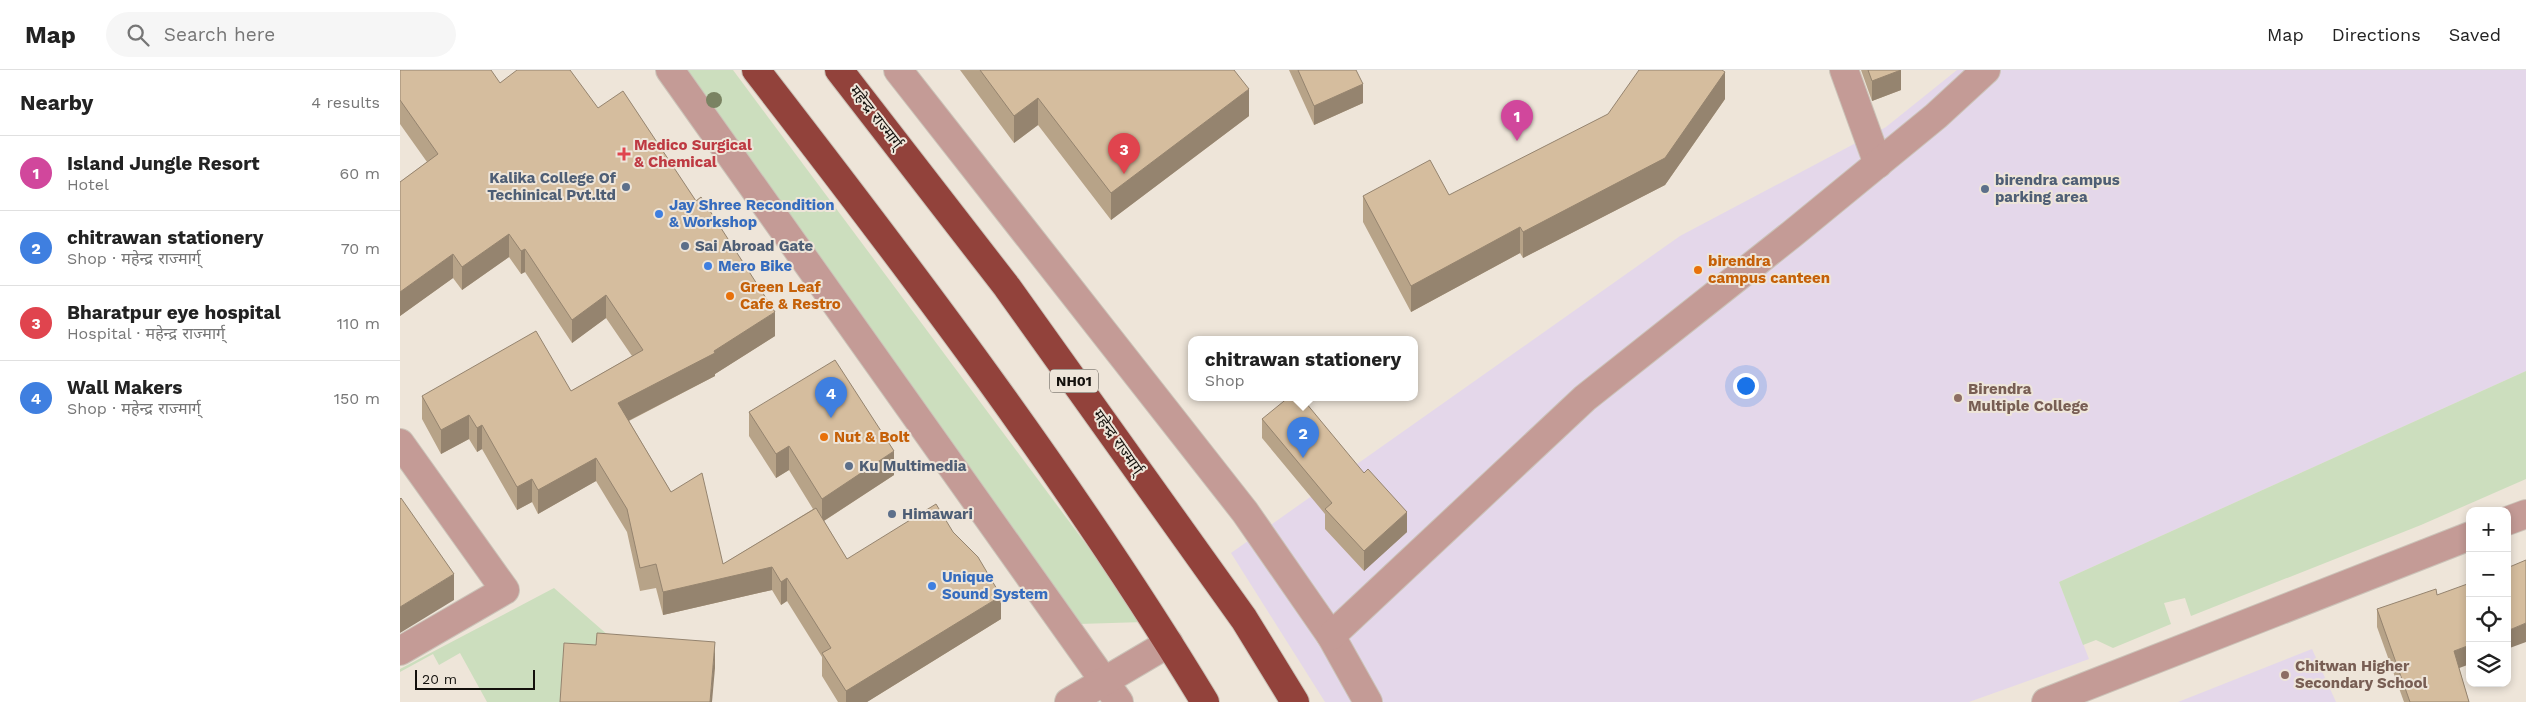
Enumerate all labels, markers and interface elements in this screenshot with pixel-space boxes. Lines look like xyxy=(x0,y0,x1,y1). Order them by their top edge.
search box xyxy=(106,12,456,57)
text: Map xyxy=(25,21,76,49)
icon: search xyxy=(124,21,152,49)
text: Search here xyxy=(164,23,275,46)
text: Map xyxy=(2267,24,2304,45)
text: Directions xyxy=(2332,24,2421,45)
text: Saved xyxy=(2449,24,2501,45)
street label: महेन्द्र राज्मार्ग् xyxy=(845,82,907,154)
text: Nearby xyxy=(20,90,93,115)
text: 4 results xyxy=(311,93,380,112)
pin: 1 xyxy=(1501,100,1533,141)
pin: 3 xyxy=(1108,133,1140,174)
place label: Medico Surgical & Chemical xyxy=(634,136,752,171)
marker: Medico Surgical & Chemical xyxy=(618,148,630,160)
text: Island Jungle Resort xyxy=(67,152,259,175)
text: 1 xyxy=(33,164,39,183)
text: 60 m xyxy=(340,164,380,183)
place label: Kalika College Of Techinical Pvt.ltd xyxy=(487,169,617,204)
place label: birendra campus parking area xyxy=(1995,171,2120,206)
text: Hotel xyxy=(67,175,109,194)
marker: Kalika College Of Techinical Pvt.ltd xyxy=(620,181,632,193)
marker: birendra campus parking area xyxy=(1979,183,1991,195)
place label: Jay Shree Recondition & Workshop xyxy=(669,196,834,231)
marker: Jay Shree Recondition & Workshop xyxy=(653,208,665,220)
text: chitrawan stationery xyxy=(67,226,263,249)
place label: Sai Abroad Gate xyxy=(695,237,814,255)
text: 2 xyxy=(31,239,41,258)
text: 70 m xyxy=(341,239,380,258)
marker: Sai Abroad Gate xyxy=(679,240,691,252)
text: Shop · महेन्द्र राज्मार्ग् xyxy=(67,249,201,268)
place label: birendra campus canteen xyxy=(1708,252,1830,287)
place label: Mero Bike xyxy=(718,257,792,275)
marker: Mero Bike xyxy=(702,260,714,272)
marker: birendra campus canteen xyxy=(1692,264,1704,276)
place label: Green Leaf Cafe & Restro xyxy=(740,278,841,313)
marker: Green Leaf Cafe & Restro xyxy=(724,290,736,302)
text: Bharatpur eye hospital xyxy=(67,301,281,324)
text: 3 xyxy=(31,314,41,333)
text: 110 m xyxy=(337,314,380,333)
text: Hospital · महेन्द्र राज्मार्ग् xyxy=(67,324,225,343)
popup xyxy=(1188,336,1418,401)
text: chitrawan stationery xyxy=(1205,348,1401,371)
road number: NH01 xyxy=(1050,370,1098,392)
text: Shop xyxy=(1205,371,1245,390)
your location xyxy=(1733,373,1759,399)
text: Wall Makers xyxy=(67,376,182,399)
pin: 4 xyxy=(815,377,847,418)
place label: Birendra Multiple College xyxy=(1968,380,2089,415)
text: 4 xyxy=(31,389,41,408)
text: 150 m xyxy=(334,389,380,408)
marker: Birendra Multiple College xyxy=(1952,392,1964,404)
text: Shop · महेन्द्र राज्मार्ग् xyxy=(67,399,201,418)
street label: महेन्द्र राज्मार्ग् xyxy=(1088,406,1148,480)
pin: 2 xyxy=(1287,417,1319,458)
place label: Nut & Bolt xyxy=(834,428,910,446)
marker: Nut & Bolt xyxy=(818,431,830,443)
place label: Ku Multimedia xyxy=(859,457,967,475)
marker: Ku Multimedia xyxy=(843,460,855,472)
place label: Himawari xyxy=(902,505,973,523)
map controls xyxy=(2466,507,2511,687)
button: + xyxy=(2466,507,2511,552)
marker: Himawari xyxy=(886,508,898,520)
button: − xyxy=(2466,552,2511,597)
place label: Unique Sound System xyxy=(942,568,1048,603)
marker: Unique Sound System xyxy=(926,580,938,592)
button: locate xyxy=(2466,597,2511,642)
button: layers xyxy=(2466,642,2511,687)
place label: Chitwan Higher Secondary School xyxy=(2295,657,2428,692)
scale bar xyxy=(415,667,535,690)
marker: Chitwan Higher Secondary School xyxy=(2279,669,2291,681)
text: 20 m xyxy=(422,671,457,687)

